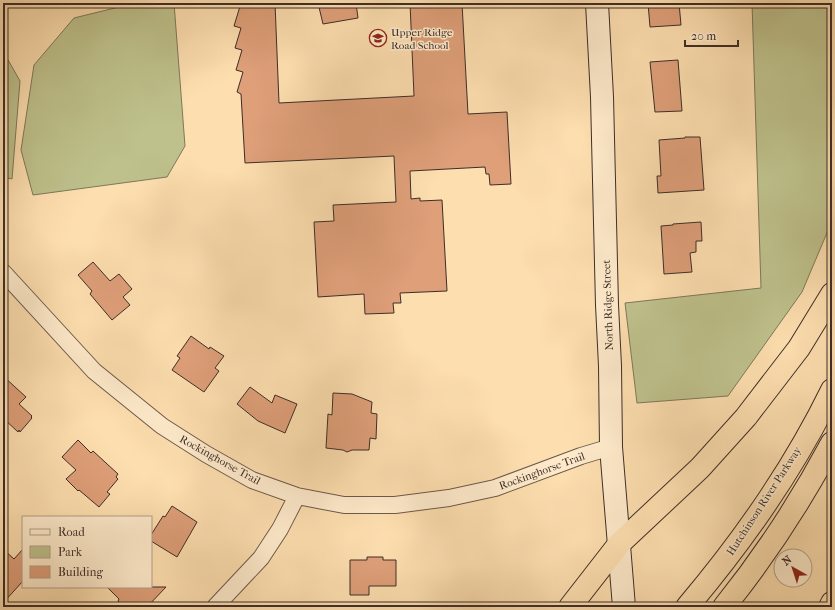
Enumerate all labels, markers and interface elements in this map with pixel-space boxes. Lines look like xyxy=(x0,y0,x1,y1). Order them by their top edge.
scale bar xyxy=(685,22,738,48)
place label: Upper Ridge Road School xyxy=(391,26,453,52)
school or university icon: Upper Ridge Road School xyxy=(368,28,388,48)
text: 20 m xyxy=(691,29,716,43)
street label: North Ridge Street xyxy=(600,259,616,351)
street label: Rockinghorse Trail xyxy=(177,432,263,488)
street label: Hutchinson River Parkway xyxy=(724,443,805,558)
street label: Rockinghorse Trail xyxy=(497,449,587,493)
legend xyxy=(22,516,152,588)
text: Road xyxy=(58,525,85,539)
text: Park xyxy=(58,545,83,559)
north arrow xyxy=(773,548,813,588)
text: N xyxy=(780,553,795,568)
text: Building xyxy=(58,565,103,579)

